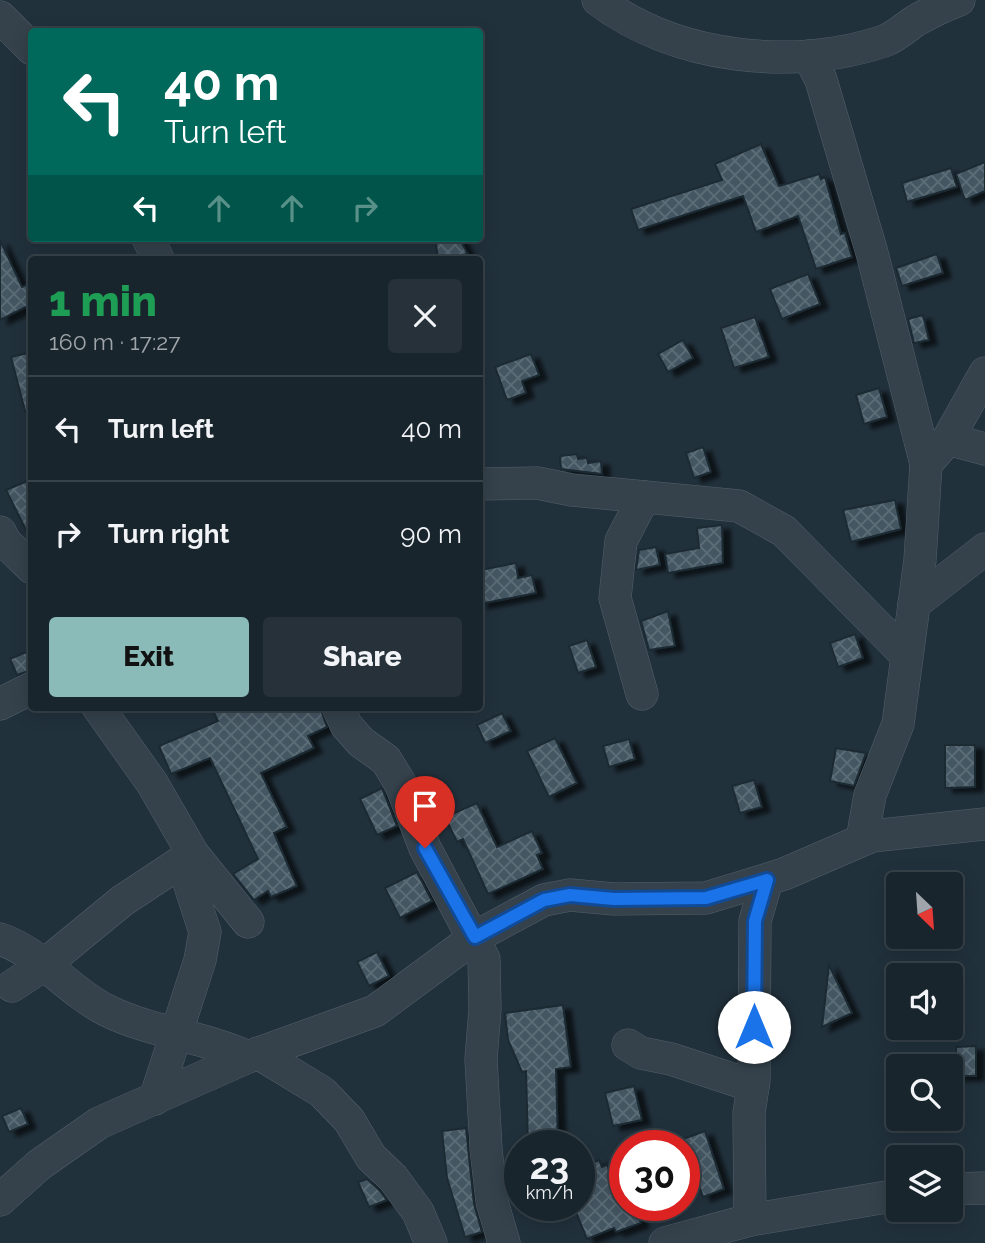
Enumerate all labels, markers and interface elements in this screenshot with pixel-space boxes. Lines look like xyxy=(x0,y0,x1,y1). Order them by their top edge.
text: 40 m xyxy=(164,54,279,111)
icon: left xyxy=(49,56,140,147)
text: Turn left xyxy=(164,113,286,150)
icon: left xyxy=(127,189,165,227)
icon: ahead xyxy=(200,189,238,227)
icon: ahead xyxy=(273,189,311,227)
icon: right xyxy=(346,189,384,227)
text: 1 min xyxy=(49,277,157,326)
button: close xyxy=(388,279,462,353)
text: 160 m · 17:27 xyxy=(49,328,181,355)
icon: left xyxy=(49,410,87,448)
text: Turn left xyxy=(108,414,214,444)
text: 40 m xyxy=(401,414,462,444)
icon: right xyxy=(49,515,87,553)
text: Turn right xyxy=(108,519,229,549)
text: 90 m xyxy=(400,519,462,549)
button: Exit xyxy=(49,617,249,697)
button: Share xyxy=(263,617,462,697)
pin xyxy=(395,776,455,848)
icon: arrive xyxy=(406,787,444,825)
north arrow xyxy=(886,872,962,948)
map controls xyxy=(886,872,963,1222)
button: sound xyxy=(886,963,963,1040)
position arrow xyxy=(717,990,791,1064)
button: search xyxy=(886,1054,963,1131)
speed limit sign: 30 xyxy=(609,1130,700,1221)
button: layers xyxy=(886,1145,963,1222)
text: 23 xyxy=(530,1146,569,1187)
text: km/h xyxy=(526,1182,573,1203)

